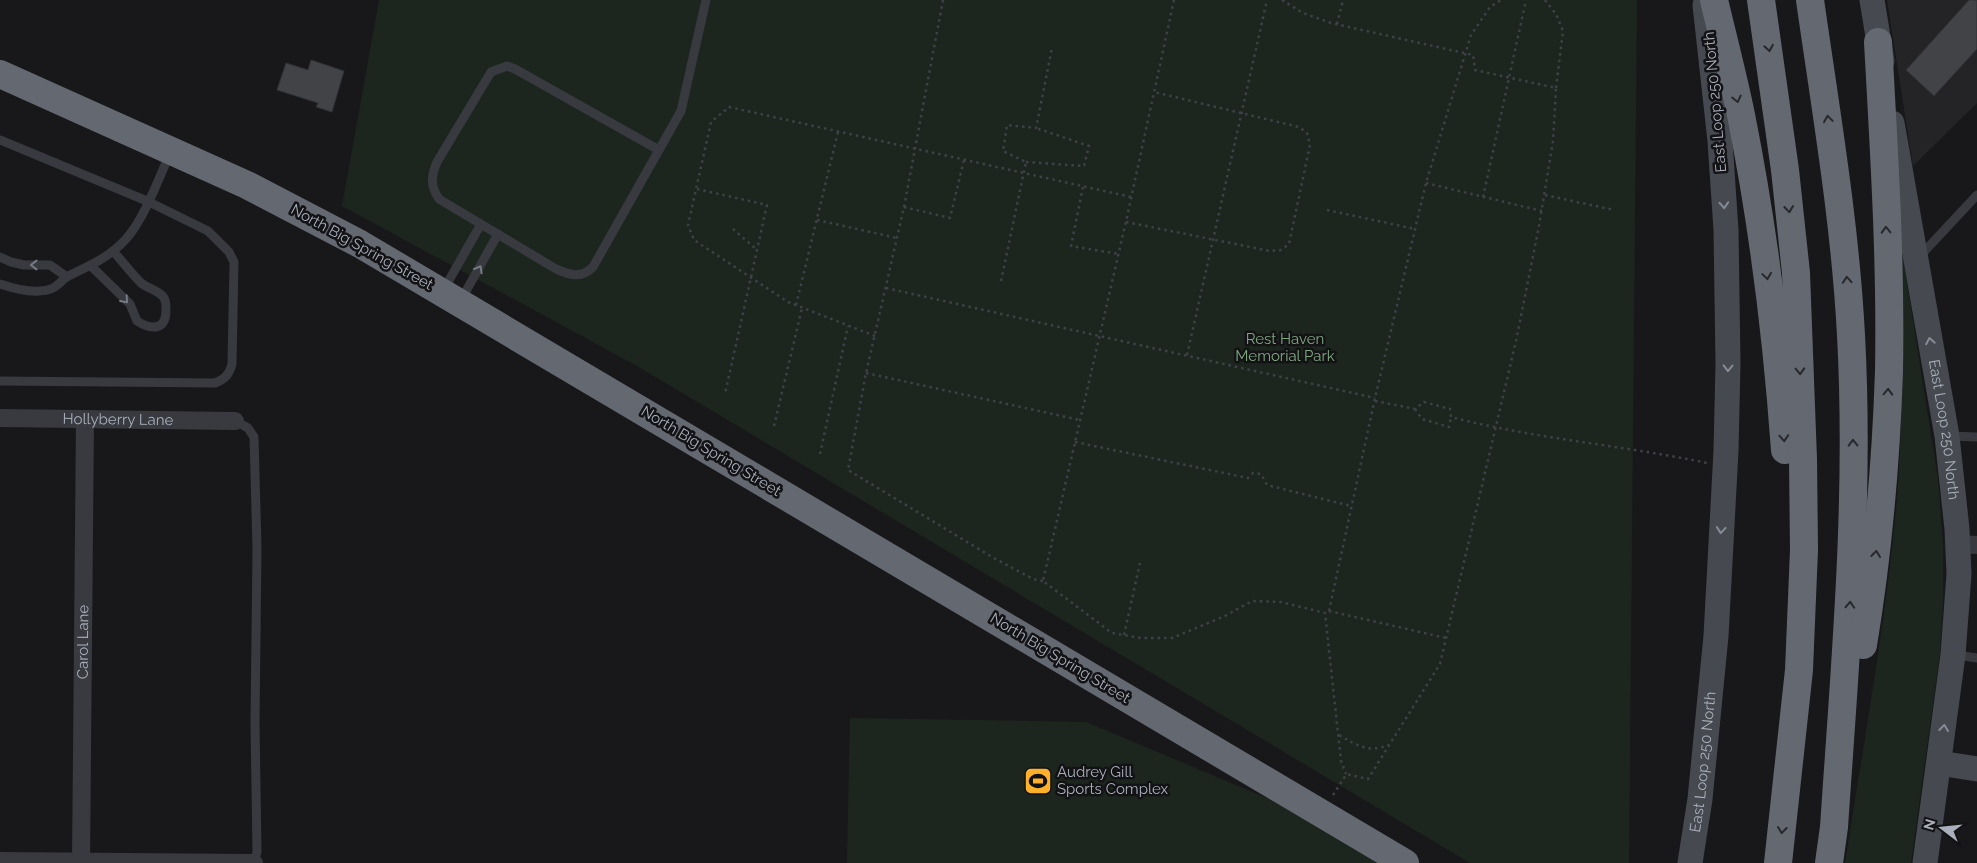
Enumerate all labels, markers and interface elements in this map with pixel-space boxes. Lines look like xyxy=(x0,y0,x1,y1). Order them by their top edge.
street label: East Loop 250 North xyxy=(1700,31,1730,173)
one-way arrow xyxy=(1763,44,1773,53)
one-way arrow xyxy=(1731,94,1742,103)
one-way arrow xyxy=(1823,115,1833,124)
street label: North Big Spring Street xyxy=(288,200,436,294)
one-way arrow xyxy=(1718,202,1729,210)
one-way arrow xyxy=(1783,206,1794,214)
one-way arrow xyxy=(1881,225,1892,233)
one-way arrow xyxy=(30,260,38,270)
one-way arrow xyxy=(473,265,483,274)
one-way arrow xyxy=(1761,272,1772,280)
one-way arrow xyxy=(1842,276,1853,284)
one-way arrow xyxy=(120,295,129,304)
park label: Rest Haven Memorial Park xyxy=(1235,330,1335,365)
one-way arrow xyxy=(1926,337,1936,345)
street label: East Loop 250 North xyxy=(1925,358,1963,501)
one-way arrow xyxy=(1723,364,1733,372)
one-way arrow xyxy=(1795,368,1806,376)
one-way arrow xyxy=(1883,388,1893,396)
street label: North Big Spring Street xyxy=(638,402,784,500)
street label: Hollyberry Lane xyxy=(63,410,174,429)
one-way arrow xyxy=(1778,434,1789,442)
one-way arrow xyxy=(1848,438,1858,446)
one-way arrow xyxy=(1716,526,1727,534)
one-way arrow xyxy=(1870,550,1881,558)
one-way arrow xyxy=(1844,601,1855,609)
street label: Carol Lane xyxy=(74,605,92,679)
street label: North Big Spring Street xyxy=(987,609,1133,707)
street label: East Loop 250 North xyxy=(1686,691,1720,833)
one-way arrow xyxy=(1938,724,1949,732)
place label: Audrey Gill Sports Complex xyxy=(1057,763,1168,798)
sports icon: Audrey Gill Sports Complex xyxy=(1023,766,1053,796)
north arrow xyxy=(1917,803,1967,853)
text: N xyxy=(1920,817,1939,832)
one-way arrow xyxy=(1777,827,1788,835)

